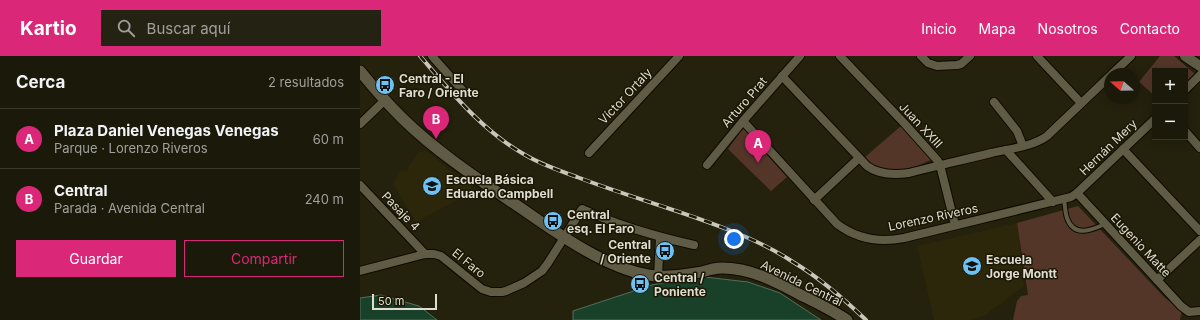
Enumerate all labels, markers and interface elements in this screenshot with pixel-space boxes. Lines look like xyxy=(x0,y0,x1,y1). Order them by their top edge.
search box xyxy=(101,10,381,46)
text: Kartio xyxy=(20,17,77,40)
icon: search xyxy=(115,17,137,39)
text: Buscar aquí xyxy=(147,19,230,38)
text: Inicio xyxy=(921,20,957,37)
text: Mapa xyxy=(979,20,1016,37)
text: Nosotros xyxy=(1038,20,1098,37)
text: Contacto xyxy=(1120,20,1180,37)
street label: Víctor Ortaly xyxy=(595,65,655,127)
north arrow xyxy=(1104,68,1140,104)
map controls xyxy=(1152,68,1188,140)
button: + xyxy=(1152,68,1188,104)
place label: Central - El Faro / Oriente xyxy=(399,71,479,100)
text: Cerca xyxy=(16,72,65,92)
text: 2 resultados xyxy=(268,74,344,90)
bus stop icon: Central - El Faro / Oriente xyxy=(374,74,396,96)
street label: Arturo Prat xyxy=(718,74,770,130)
street label: Juan XXIII xyxy=(896,99,946,151)
button: − xyxy=(1152,104,1188,140)
pin: B xyxy=(423,106,449,139)
street label: Hernán Mery xyxy=(1076,116,1140,178)
text: Plaza Daniel Venegas Venegas xyxy=(54,121,279,140)
pin: A xyxy=(745,130,771,163)
text: A xyxy=(24,131,34,147)
text: 60 m xyxy=(313,131,344,147)
text: Parque · Lorenzo Riveros xyxy=(54,140,208,156)
place label: Escuela Básica Eduardo Campbell xyxy=(446,172,553,201)
school or university icon: Escuela Básica Eduardo Campbell xyxy=(421,175,443,197)
text: Central xyxy=(54,181,108,200)
street label: Pasaje 4 xyxy=(379,188,423,234)
text: B xyxy=(25,191,33,207)
text: 240 m xyxy=(305,191,344,207)
text: Parada · Avenida Central xyxy=(54,200,205,216)
street label: Lorenzo Riveros xyxy=(887,200,979,234)
place label: Central esq. El Faro xyxy=(567,207,634,236)
bus stop icon: Central esq. El Faro xyxy=(542,210,564,232)
street label: Eugenio Matte xyxy=(1108,210,1174,280)
your location xyxy=(724,229,744,249)
place label: Central / Oriente xyxy=(600,237,651,266)
button: Guardar xyxy=(16,240,176,277)
button: Compartir xyxy=(184,240,344,277)
bus stop icon: Central / Oriente xyxy=(654,240,676,262)
street label: El Faro xyxy=(449,245,489,281)
place label: Escuela Jorge Montt xyxy=(986,252,1058,281)
school or university icon: Escuela Jorge Montt xyxy=(961,255,983,277)
street label: Avenida Central xyxy=(759,257,845,309)
place label: Central / Poniente xyxy=(654,270,706,299)
bus stop icon: Central / Poniente xyxy=(629,273,651,295)
scale bar xyxy=(372,292,437,311)
text: 50 m xyxy=(378,294,404,308)

